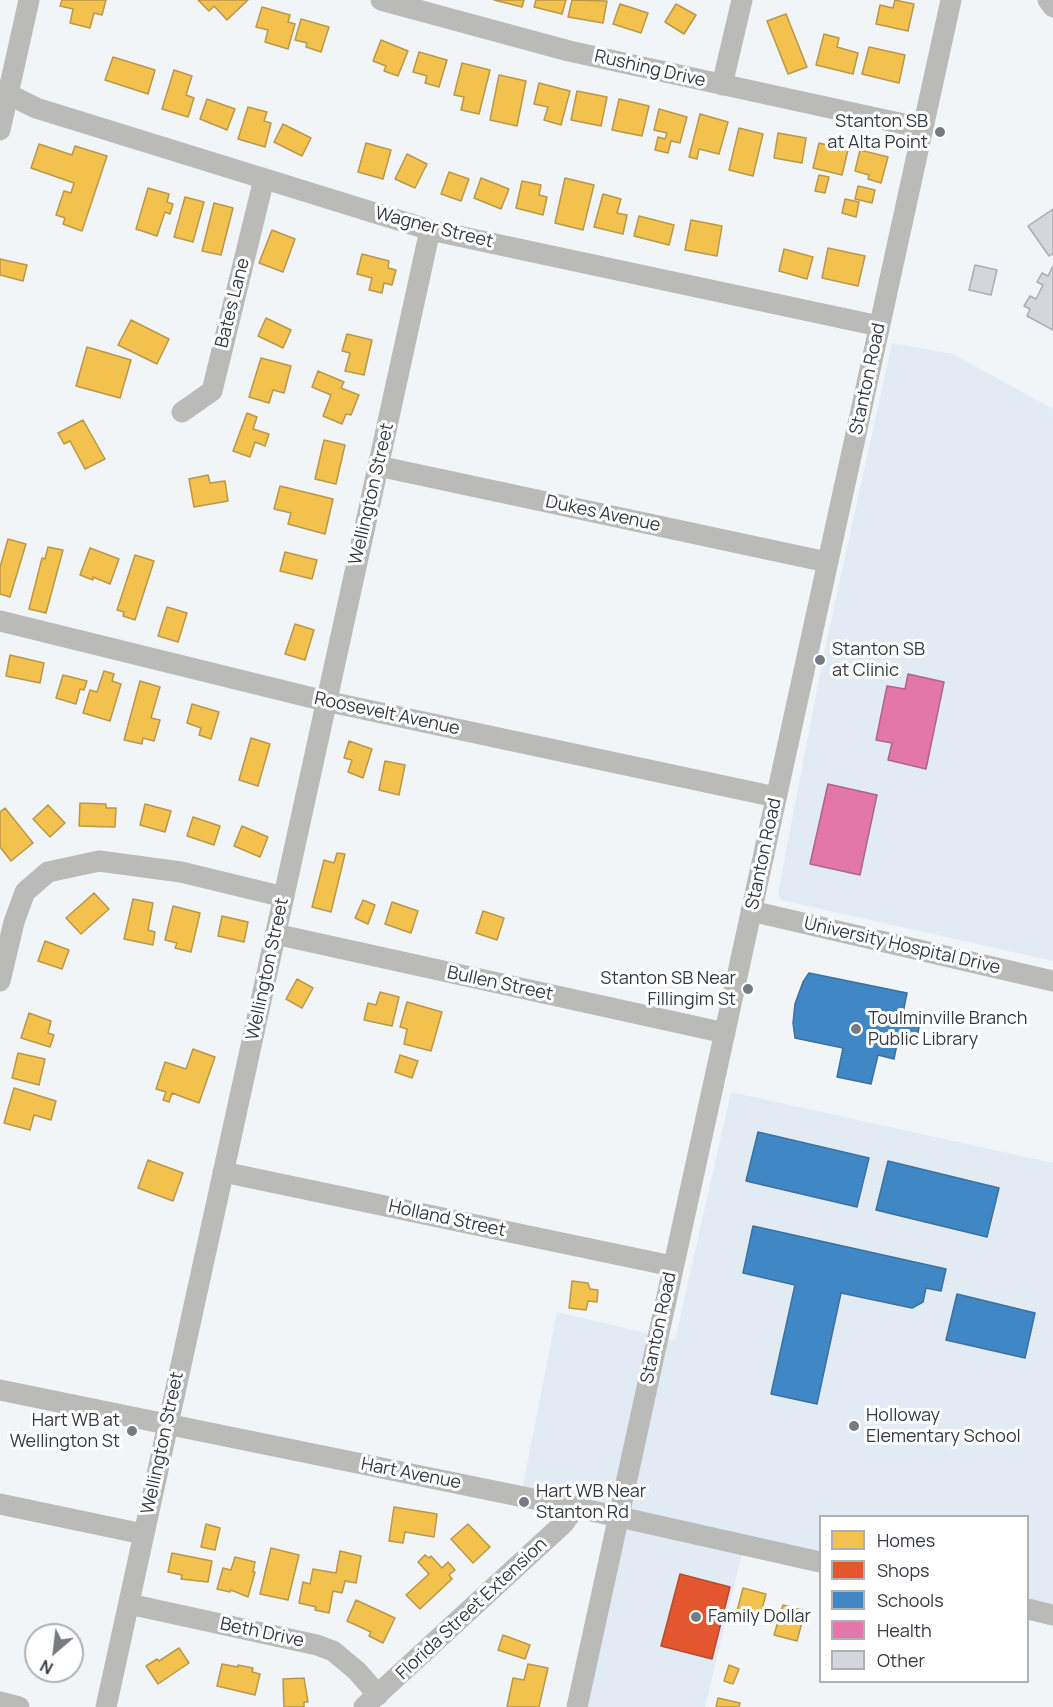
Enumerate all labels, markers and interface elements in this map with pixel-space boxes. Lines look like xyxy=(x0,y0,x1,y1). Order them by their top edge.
street label: Rushing Drive xyxy=(592,46,708,92)
place label: Stanton SB at Alta Point xyxy=(827,111,928,154)
marker: Stanton SB at Alta Point xyxy=(933,125,947,139)
street label: Wagner Street xyxy=(373,203,495,253)
street label: Bates Lane xyxy=(211,256,255,350)
street label: Stanton Road xyxy=(846,321,890,437)
street label: Wellington Street xyxy=(345,421,399,567)
street label: Dukes Avenue xyxy=(544,491,662,537)
place label: Stanton SB at Clinic xyxy=(832,639,925,682)
marker: Stanton SB at Clinic xyxy=(813,653,827,667)
street label: Roosevelt Avenue xyxy=(312,688,462,740)
street label: Stanton Road xyxy=(742,796,786,912)
street label: Wellington Street xyxy=(242,896,294,1042)
street label: University Hospital Drive xyxy=(802,913,1002,979)
street label: Bullen Street xyxy=(445,962,555,1006)
place label: Stanton SB Near Fillingim St xyxy=(600,968,736,1010)
marker: Stanton SB Near Fillingim St xyxy=(741,982,755,996)
place label: Toulminville Branch Public Library xyxy=(868,1008,1027,1050)
marker: Toulminville Branch Public Library xyxy=(849,1022,863,1036)
street label: Holland Street xyxy=(386,1196,508,1242)
street label: Stanton Road xyxy=(637,1270,681,1386)
street label: Wellington Street xyxy=(137,1370,189,1516)
place label: Holloway Elementary School xyxy=(866,1405,1021,1448)
place label: Hart WB at Wellington St xyxy=(10,1410,120,1452)
marker: Holloway Elementary School xyxy=(847,1419,861,1433)
marker: Hart WB at Wellington St xyxy=(125,1424,139,1438)
street label: Hart Avenue xyxy=(359,1454,463,1494)
place label: Hart WB Near Stanton Rd xyxy=(536,1481,646,1524)
marker: Hart WB Near Stanton Rd xyxy=(517,1495,531,1509)
legend xyxy=(819,1515,1029,1683)
text: Homes xyxy=(877,1528,935,1552)
street label: Florida Street Extension xyxy=(392,1534,552,1684)
text: Shops xyxy=(877,1558,929,1582)
text: Schools xyxy=(877,1588,944,1612)
place label: Family Dollar xyxy=(708,1606,811,1628)
marker: Family Dollar xyxy=(689,1610,703,1624)
street label: Beth Drive xyxy=(218,1614,306,1652)
text: Health xyxy=(877,1618,932,1642)
north arrow xyxy=(24,1623,84,1683)
text: Other xyxy=(877,1648,925,1672)
text: N xyxy=(36,1655,57,1680)

